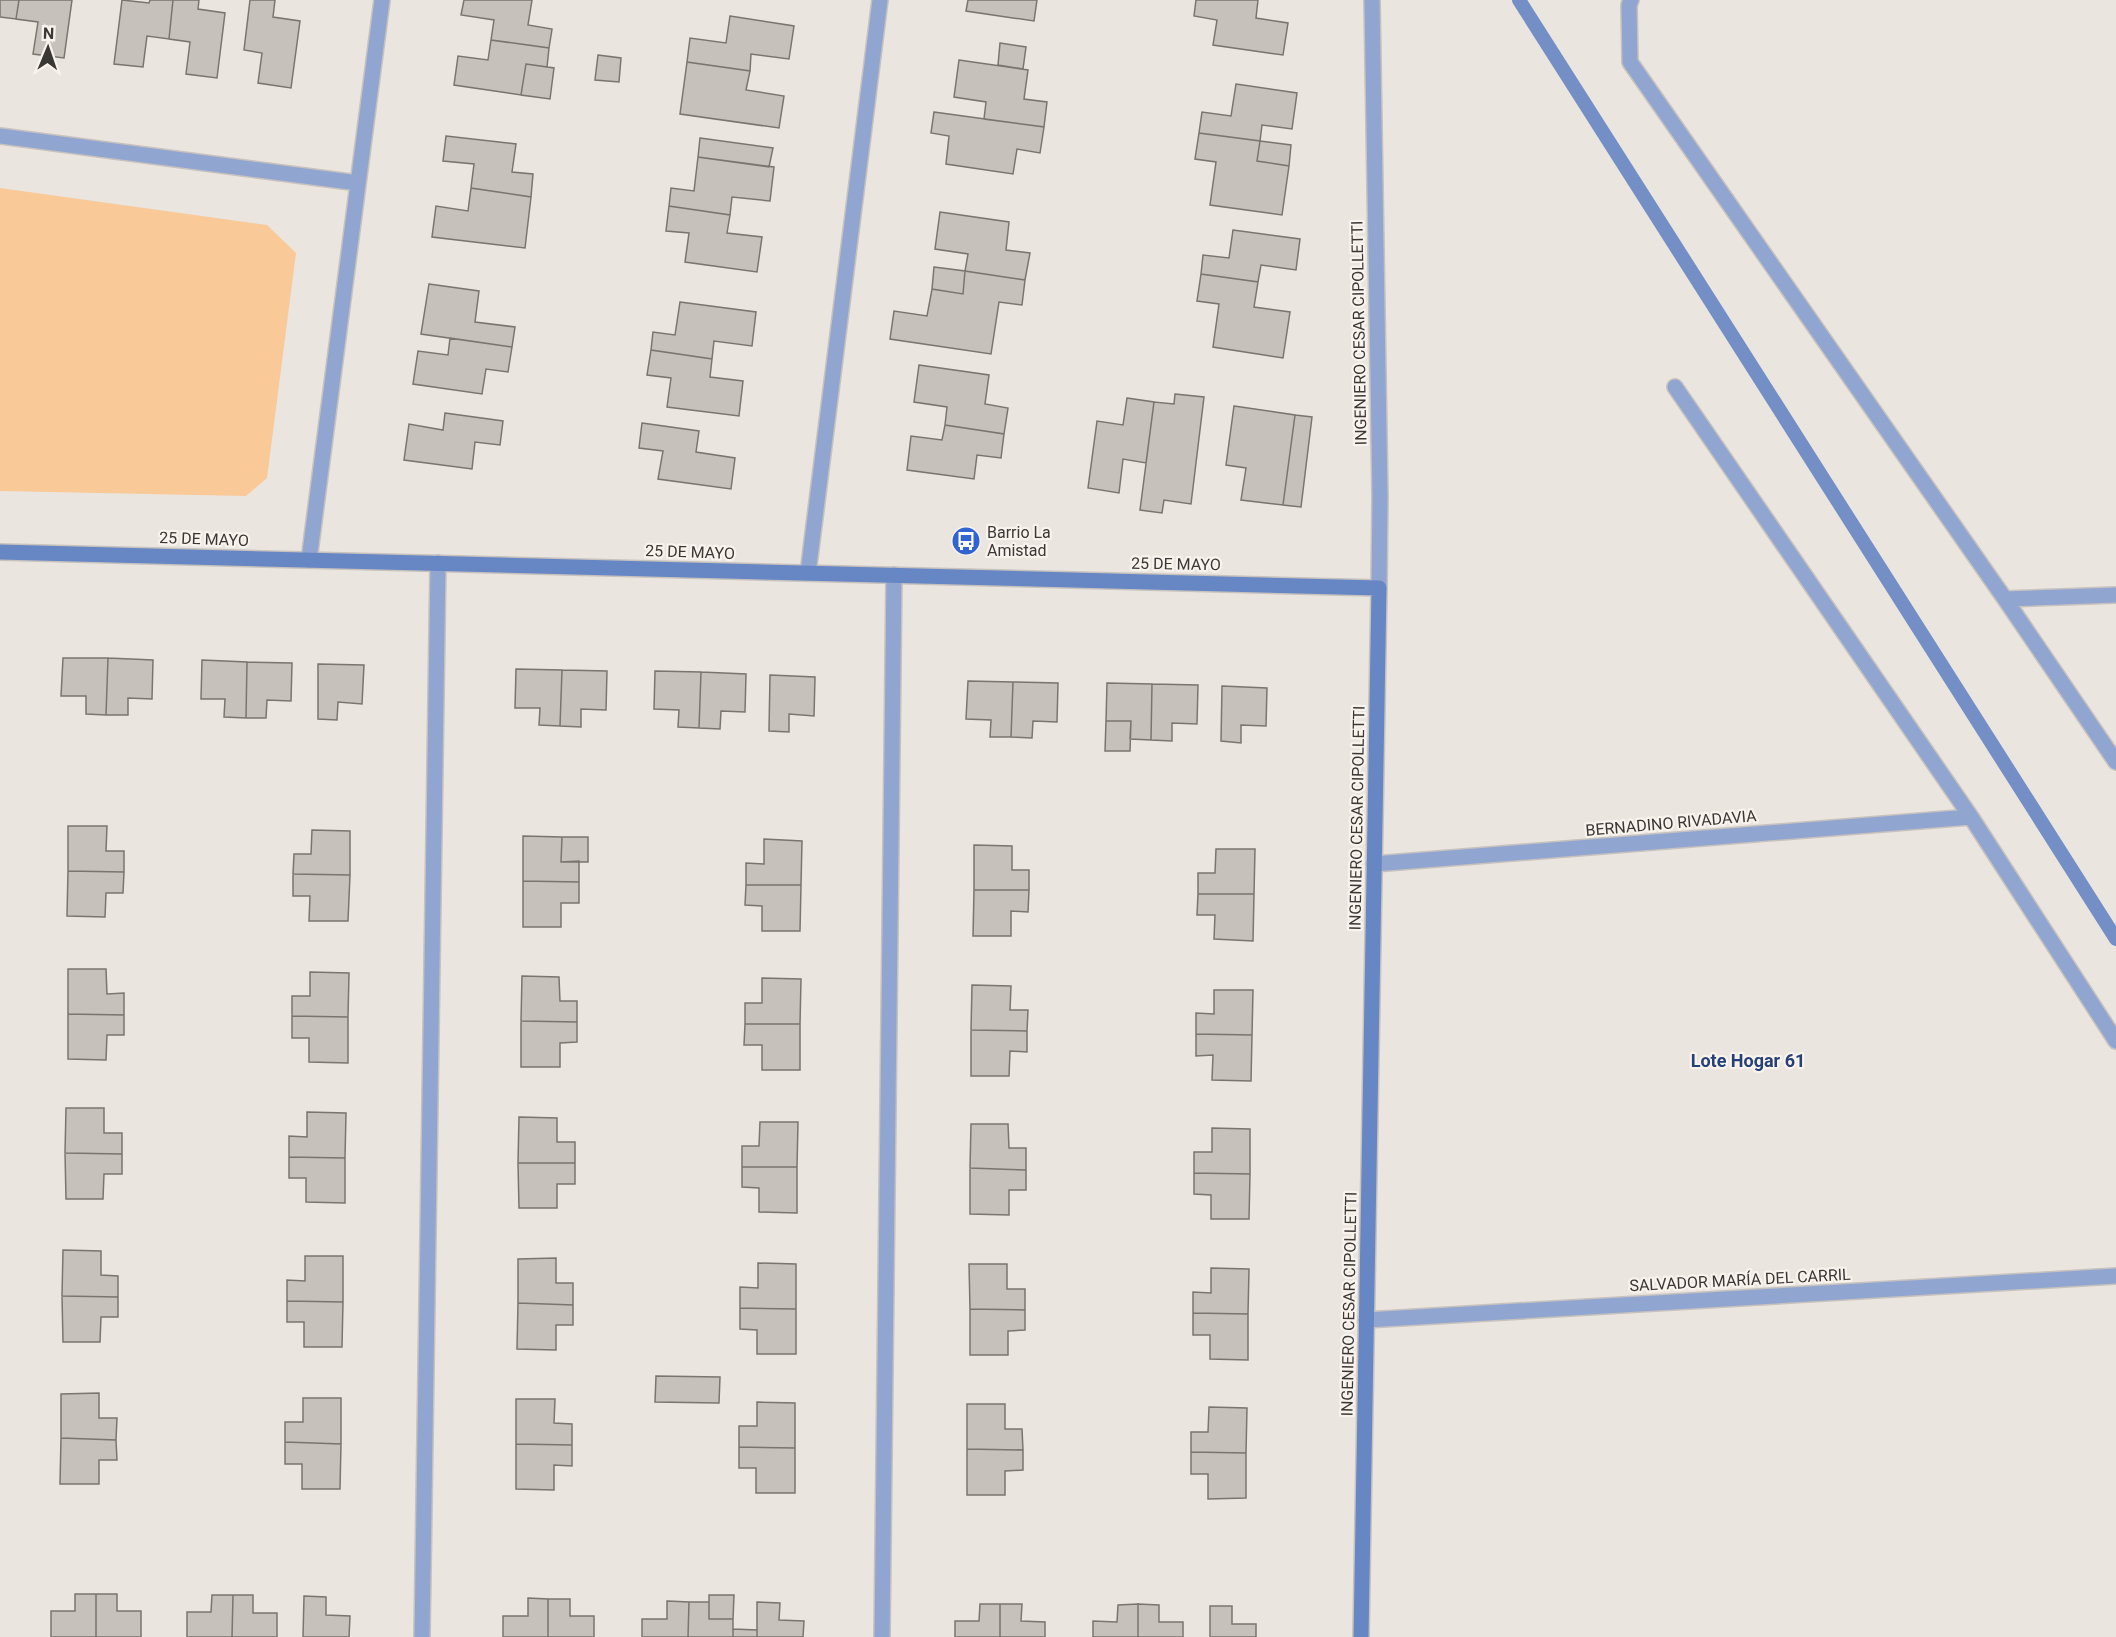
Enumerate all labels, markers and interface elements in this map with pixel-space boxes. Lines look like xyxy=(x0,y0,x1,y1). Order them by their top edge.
north arrow xyxy=(18,18,78,78)
text: N xyxy=(43,24,54,43)
street label: INGENIERO CESAR CIPOLLETTI xyxy=(1348,221,1370,445)
place label: Barrio La Amistad xyxy=(987,523,1051,560)
bus stop icon: Barrio La Amistad xyxy=(950,525,982,557)
street label: 25 DE MAYO xyxy=(159,528,249,550)
street label: 25 DE MAYO xyxy=(645,541,735,563)
street label: 25 DE MAYO xyxy=(1131,554,1221,574)
street label: INGENIERO CESAR CIPOLLETTI xyxy=(1346,706,1368,930)
street label: BERNADINO RIVADAVIA xyxy=(1585,806,1758,840)
district label: Lote Hogar 61 xyxy=(1691,1050,1805,1071)
street label: INGENIERO CESAR CIPOLLETTI xyxy=(1338,1192,1360,1416)
street label: SALVADOR MARÍA DEL CARRIL xyxy=(1629,1265,1852,1295)

